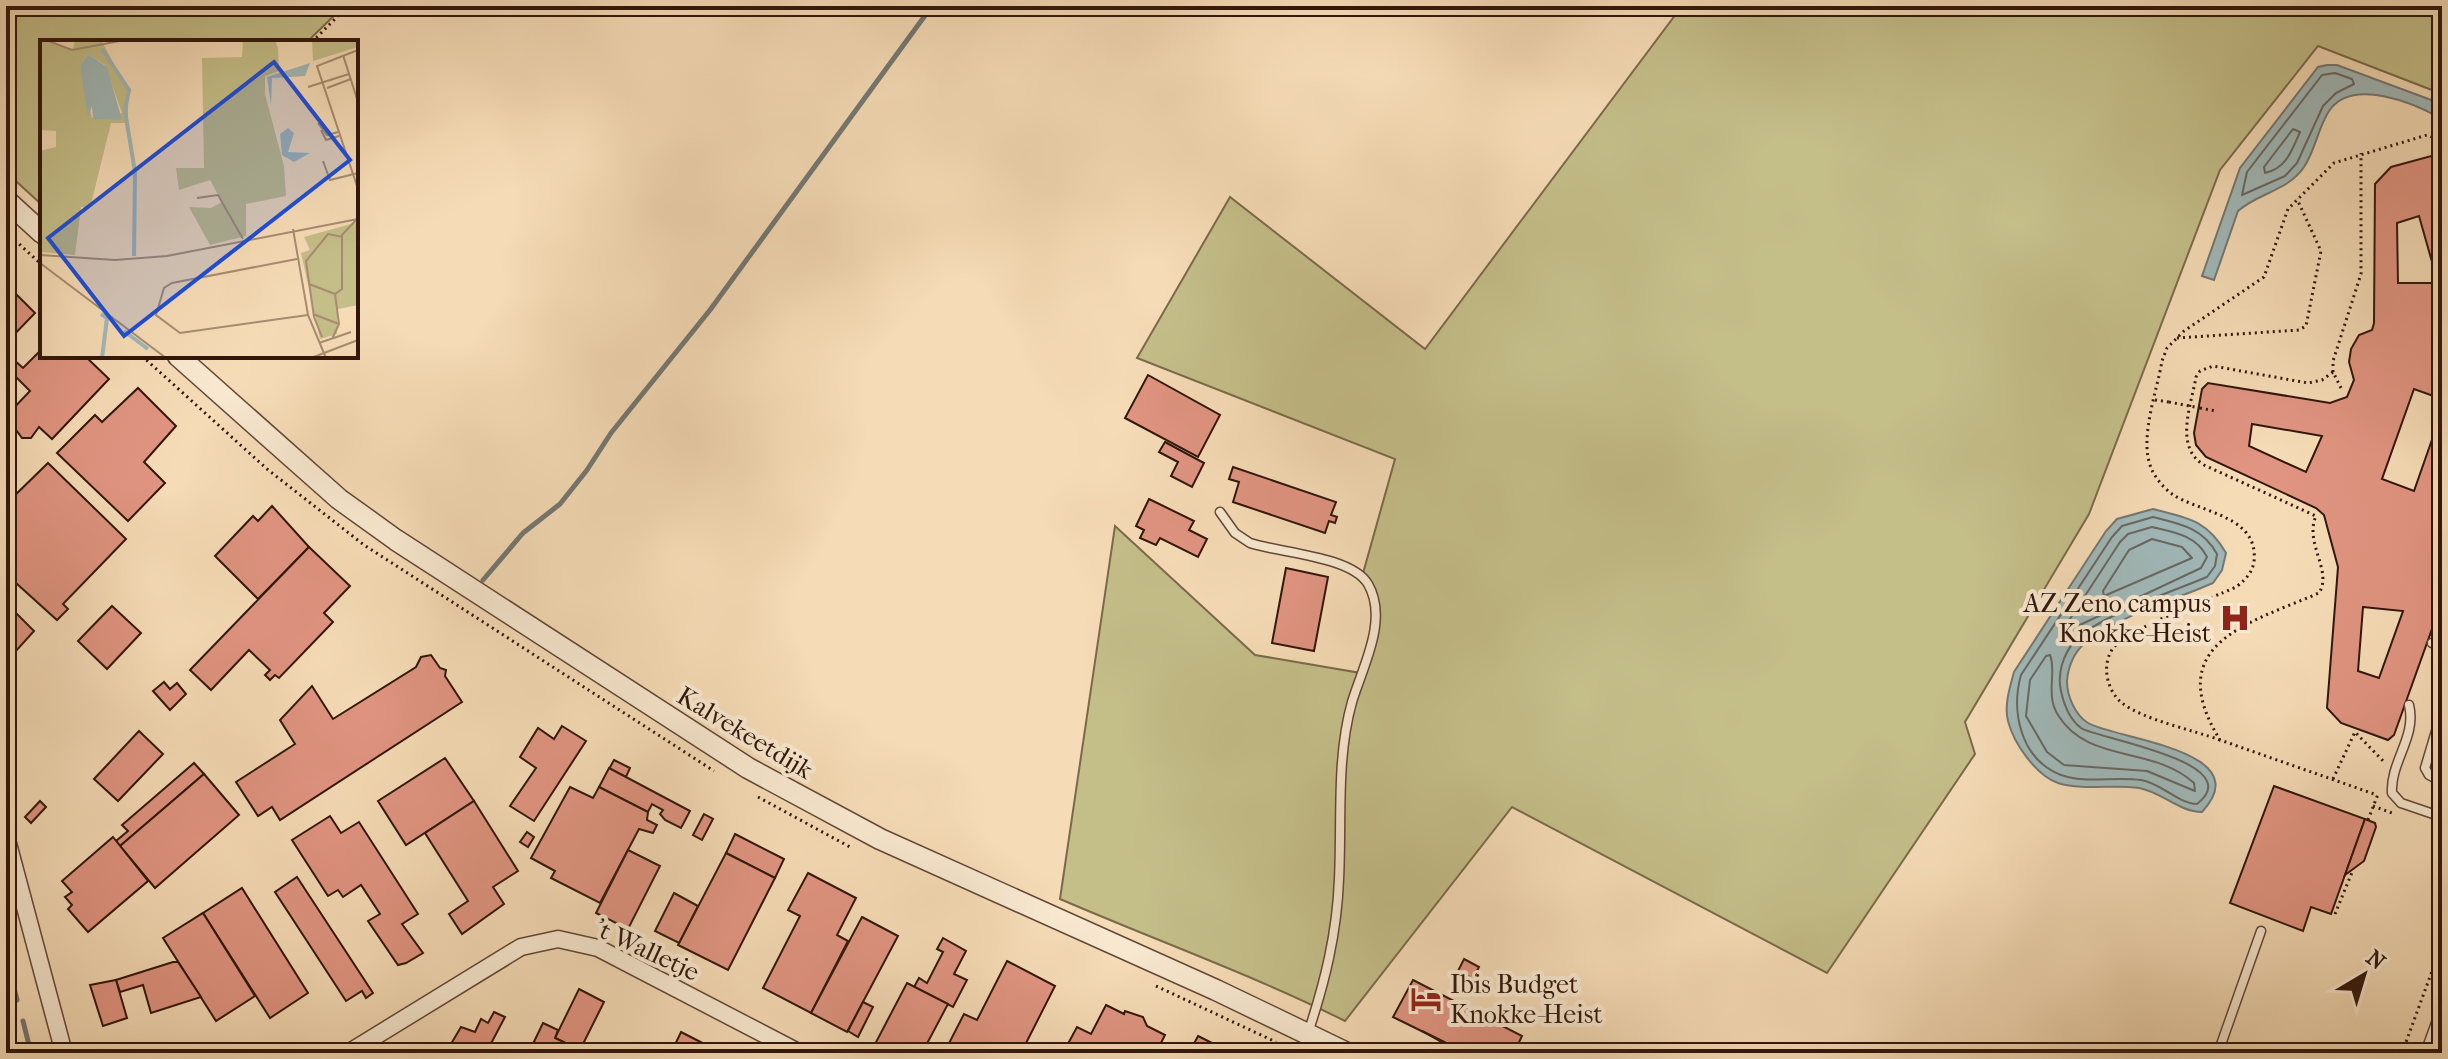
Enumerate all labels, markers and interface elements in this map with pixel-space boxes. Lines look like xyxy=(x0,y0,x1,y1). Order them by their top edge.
inset map xyxy=(40,40,358,358)
place label: AZ Zeno campus Knokke-Heist xyxy=(2022,588,2212,649)
hospital icon: AZ Zeno campus Knokke-Heist xyxy=(2218,601,2252,635)
street label: Kalvekeetdijk xyxy=(671,680,819,786)
street label: 't Walletje xyxy=(590,912,704,988)
north arrow xyxy=(2324,935,2404,1015)
text: N xyxy=(2361,945,2391,976)
place label: Ibis Budget Knokke-Heist xyxy=(1450,969,1603,1030)
hotel icon: Ibis Budget Knokke-Heist xyxy=(1409,982,1443,1016)

